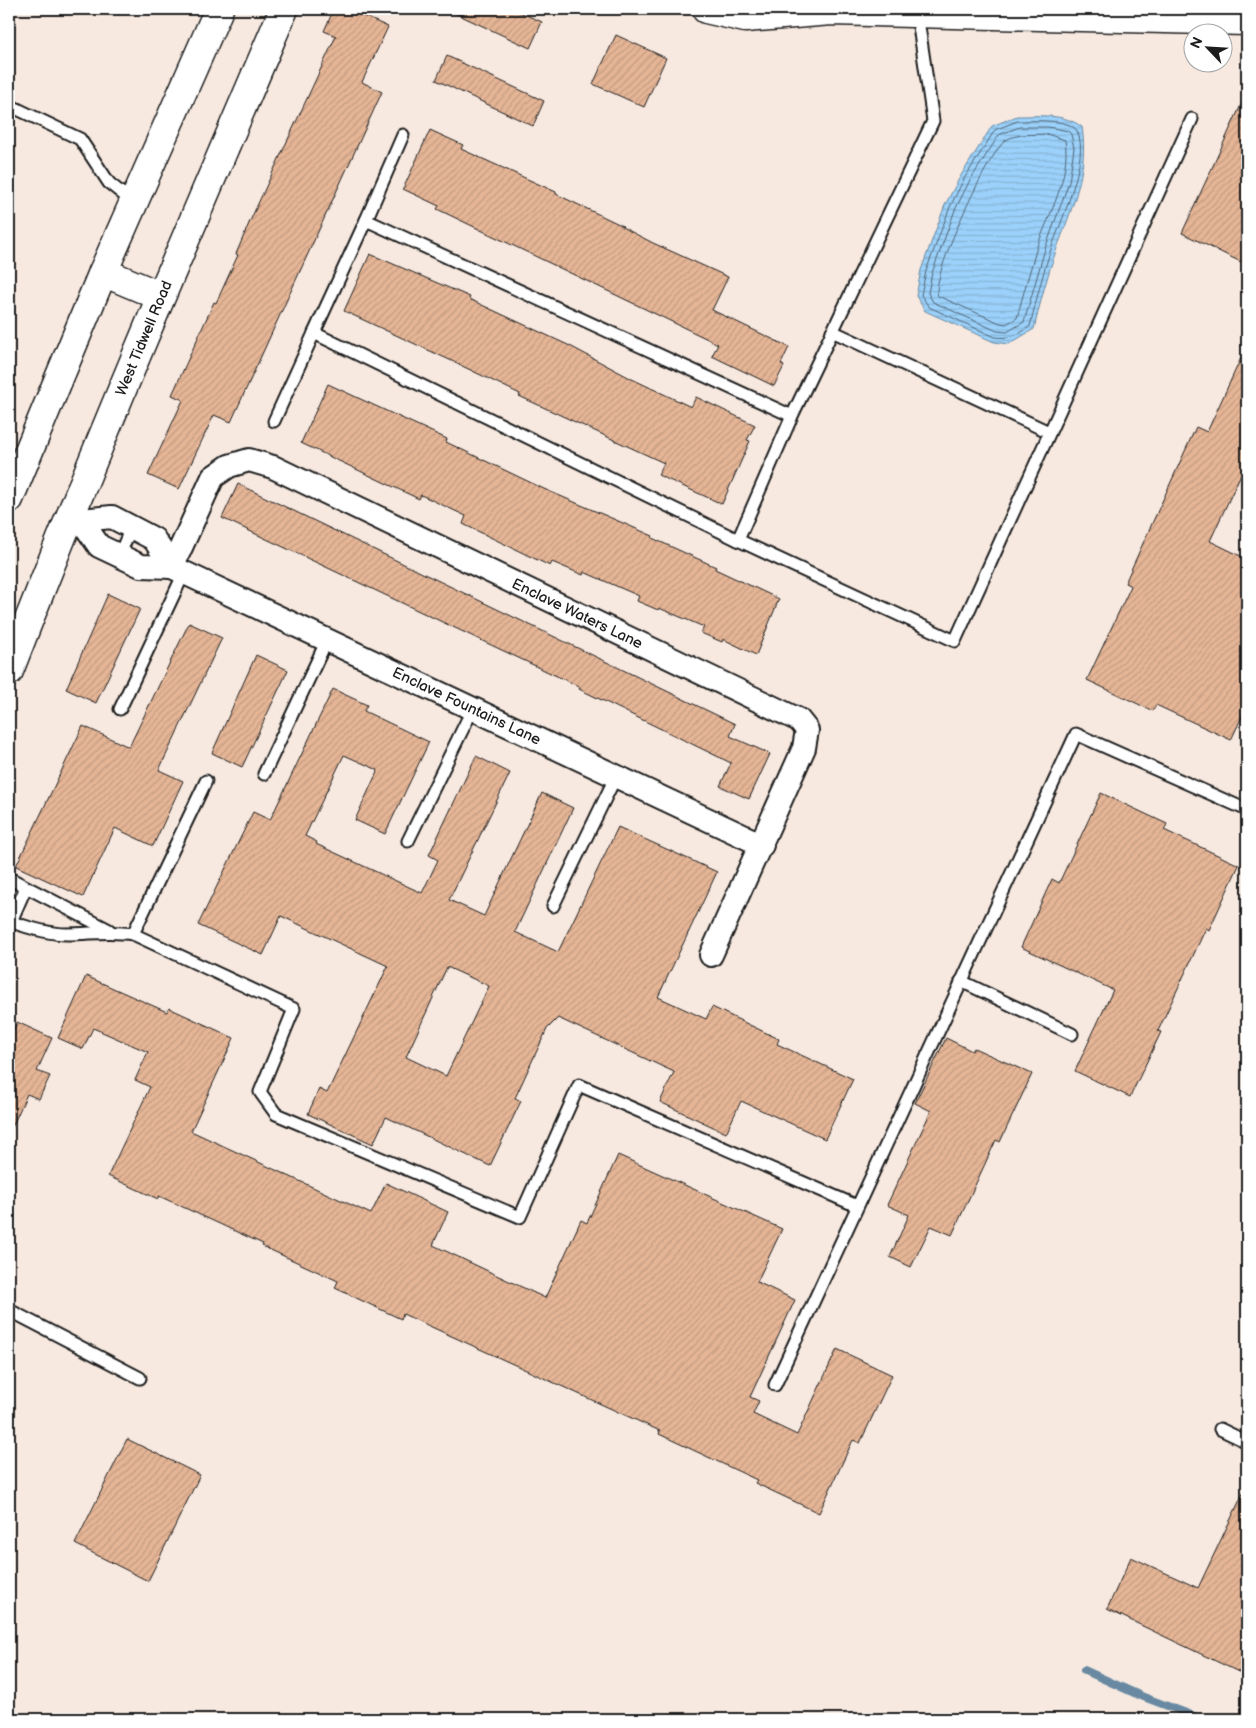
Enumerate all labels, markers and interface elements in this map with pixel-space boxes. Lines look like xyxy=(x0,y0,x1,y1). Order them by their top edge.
north arrow xyxy=(1184,22,1234,72)
text: N xyxy=(1187,34,1207,51)
street label: West Tidwell Road xyxy=(111,278,176,399)
street label: Enclave Waters Lane xyxy=(509,574,646,653)
street label: Enclave Fountains Lane xyxy=(389,663,544,749)

